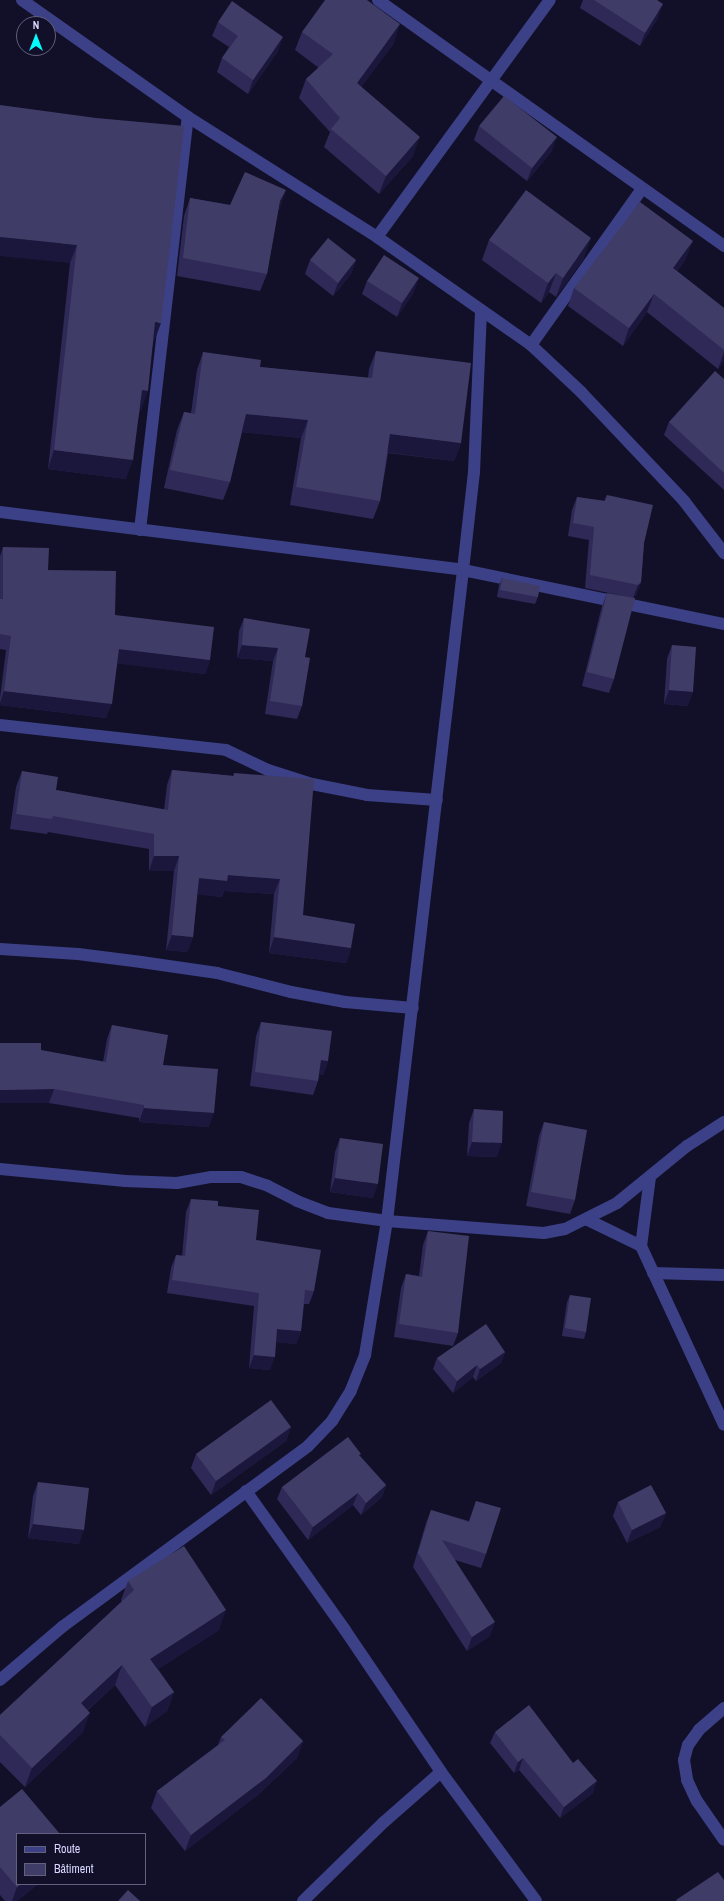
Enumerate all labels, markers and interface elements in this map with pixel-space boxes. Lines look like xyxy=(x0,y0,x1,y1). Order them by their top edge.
north arrow xyxy=(16,16,56,56)
text: N xyxy=(33,18,39,32)
legend xyxy=(16,1833,146,1885)
text: Route xyxy=(54,1841,80,1857)
text: Bâtiment xyxy=(54,1861,93,1877)

